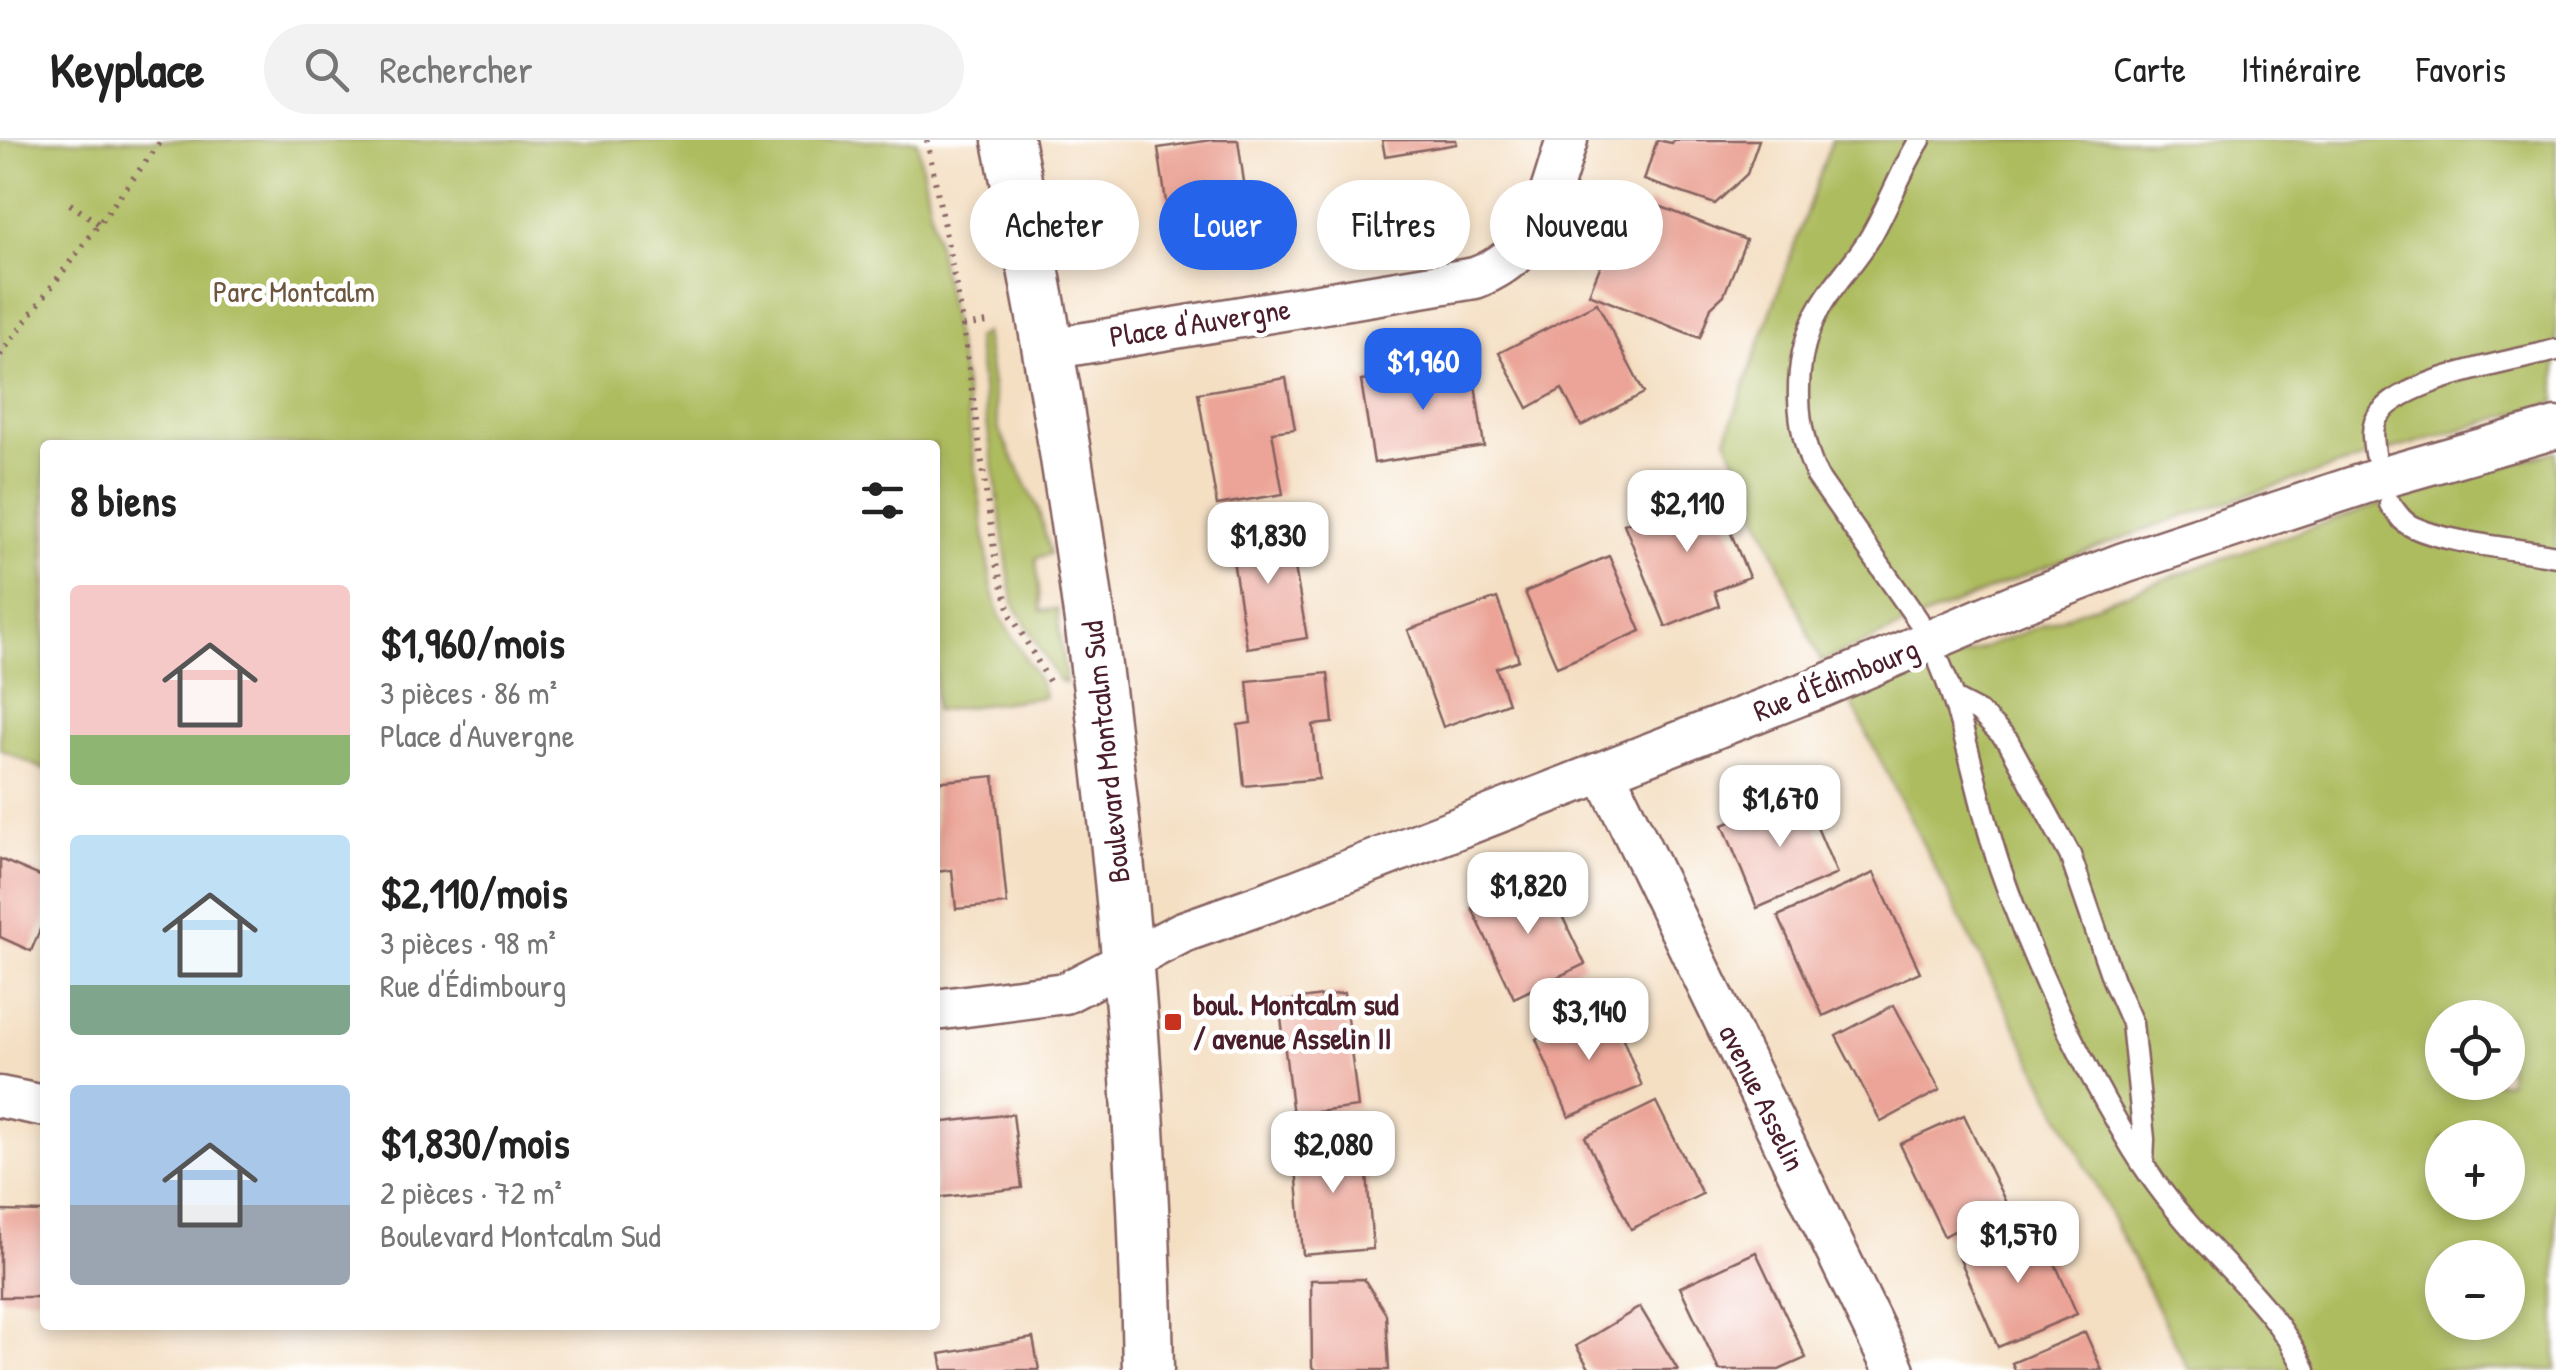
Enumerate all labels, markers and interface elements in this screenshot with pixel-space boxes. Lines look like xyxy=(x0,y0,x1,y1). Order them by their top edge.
search box xyxy=(264,24,964,114)
text: Keyplace xyxy=(50,37,204,102)
icon: search xyxy=(299,42,354,97)
text: Rechercher xyxy=(379,43,533,95)
text: Carte xyxy=(2114,46,2186,93)
text: Itinéraire xyxy=(2241,46,2361,93)
text: Favoris xyxy=(2416,46,2506,93)
chip: Acheter xyxy=(970,180,1139,270)
chip: Louer xyxy=(1159,180,1297,270)
chip: Filtres xyxy=(1317,180,1470,270)
chip: Nouveau xyxy=(1490,180,1663,270)
park label: Parc Montcalm xyxy=(213,271,375,311)
street label: Place d'Auvergne xyxy=(1107,288,1293,356)
pin: $1,960 xyxy=(1342,328,1504,413)
text: $1,960 xyxy=(1386,339,1460,382)
pin: $2,110 xyxy=(1606,470,1768,555)
text: 8 biens xyxy=(70,472,176,529)
icon: filters xyxy=(855,473,910,528)
text: $2,110 xyxy=(1649,481,1725,524)
pin: $1,830 xyxy=(1187,502,1349,587)
text: $1,830 xyxy=(1230,513,1306,556)
text: $1,960/mois xyxy=(380,614,565,671)
street label: Boulevard Montcalm Sud xyxy=(1071,619,1139,885)
icon: home xyxy=(150,625,270,745)
street label: Rue d'Édimbourg xyxy=(1747,628,1924,730)
text: 3 pièces · 86 m² xyxy=(380,671,557,714)
text: Place d'Auvergne xyxy=(380,714,574,757)
pin: $1,670 xyxy=(1699,765,1861,850)
text: $1,670 xyxy=(1741,776,1819,819)
pin: $1,820 xyxy=(1447,852,1609,937)
text: $1,820 xyxy=(1489,863,1567,906)
text: $2,110/mois xyxy=(380,864,568,921)
icon: home xyxy=(150,875,270,995)
text: 3 pièces · 98 m² xyxy=(380,921,556,964)
text: Rue d'Édimbourg xyxy=(380,964,566,1007)
pin: $3,140 xyxy=(1508,978,1670,1063)
place label: boul. Montcalm sud / avenue Asselin II xyxy=(1193,984,1399,1058)
text: $3,140 xyxy=(1552,989,1626,1032)
map controls xyxy=(2425,1000,2525,1340)
button: locate xyxy=(2425,1000,2525,1100)
marker: boul. Montcalm sud / avenue Asselin II xyxy=(1162,1011,1184,1033)
street label: avenue Asselin xyxy=(1710,1018,1816,1177)
pin: $2,080 xyxy=(1252,1111,1414,1196)
text: $1,830/mois xyxy=(380,1114,570,1171)
button: + xyxy=(2425,1120,2525,1220)
text: $2,080 xyxy=(1293,1122,1373,1165)
icon: home xyxy=(150,1125,270,1245)
text: 2 pièces · 72 m² xyxy=(380,1171,562,1214)
pin: $1,570 xyxy=(1937,1201,2099,1286)
text: $1,570 xyxy=(1979,1212,2057,1255)
text: Boulevard Montcalm Sud xyxy=(380,1214,661,1257)
button: − xyxy=(2425,1240,2525,1340)

